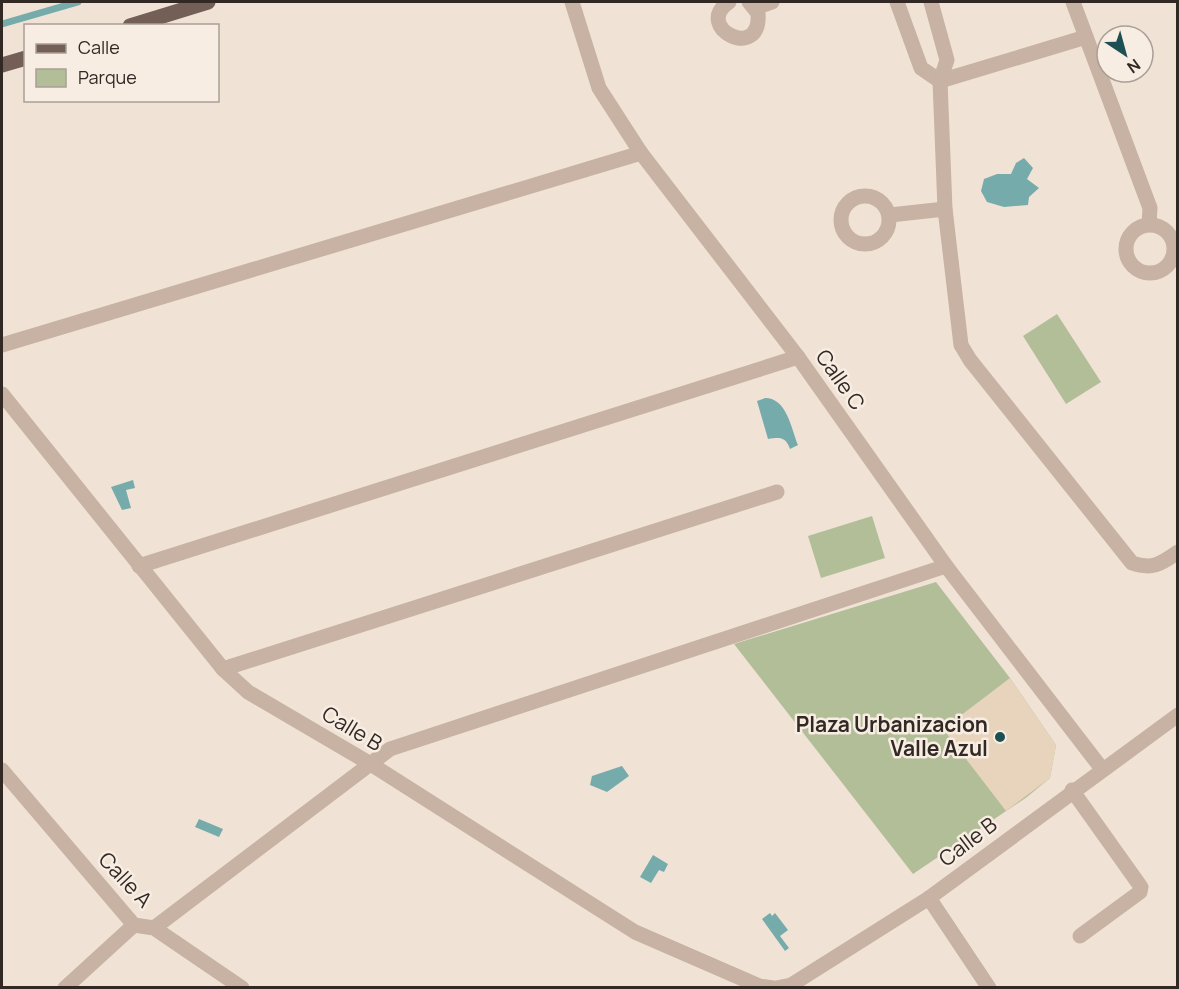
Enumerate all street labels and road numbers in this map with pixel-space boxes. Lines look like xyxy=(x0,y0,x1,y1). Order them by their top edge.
street label: Calle C xyxy=(810,344,872,415)
street label: Calle B xyxy=(317,699,388,757)
street label: Calle B xyxy=(933,810,1002,872)
street label: Calle A xyxy=(93,846,159,913)

